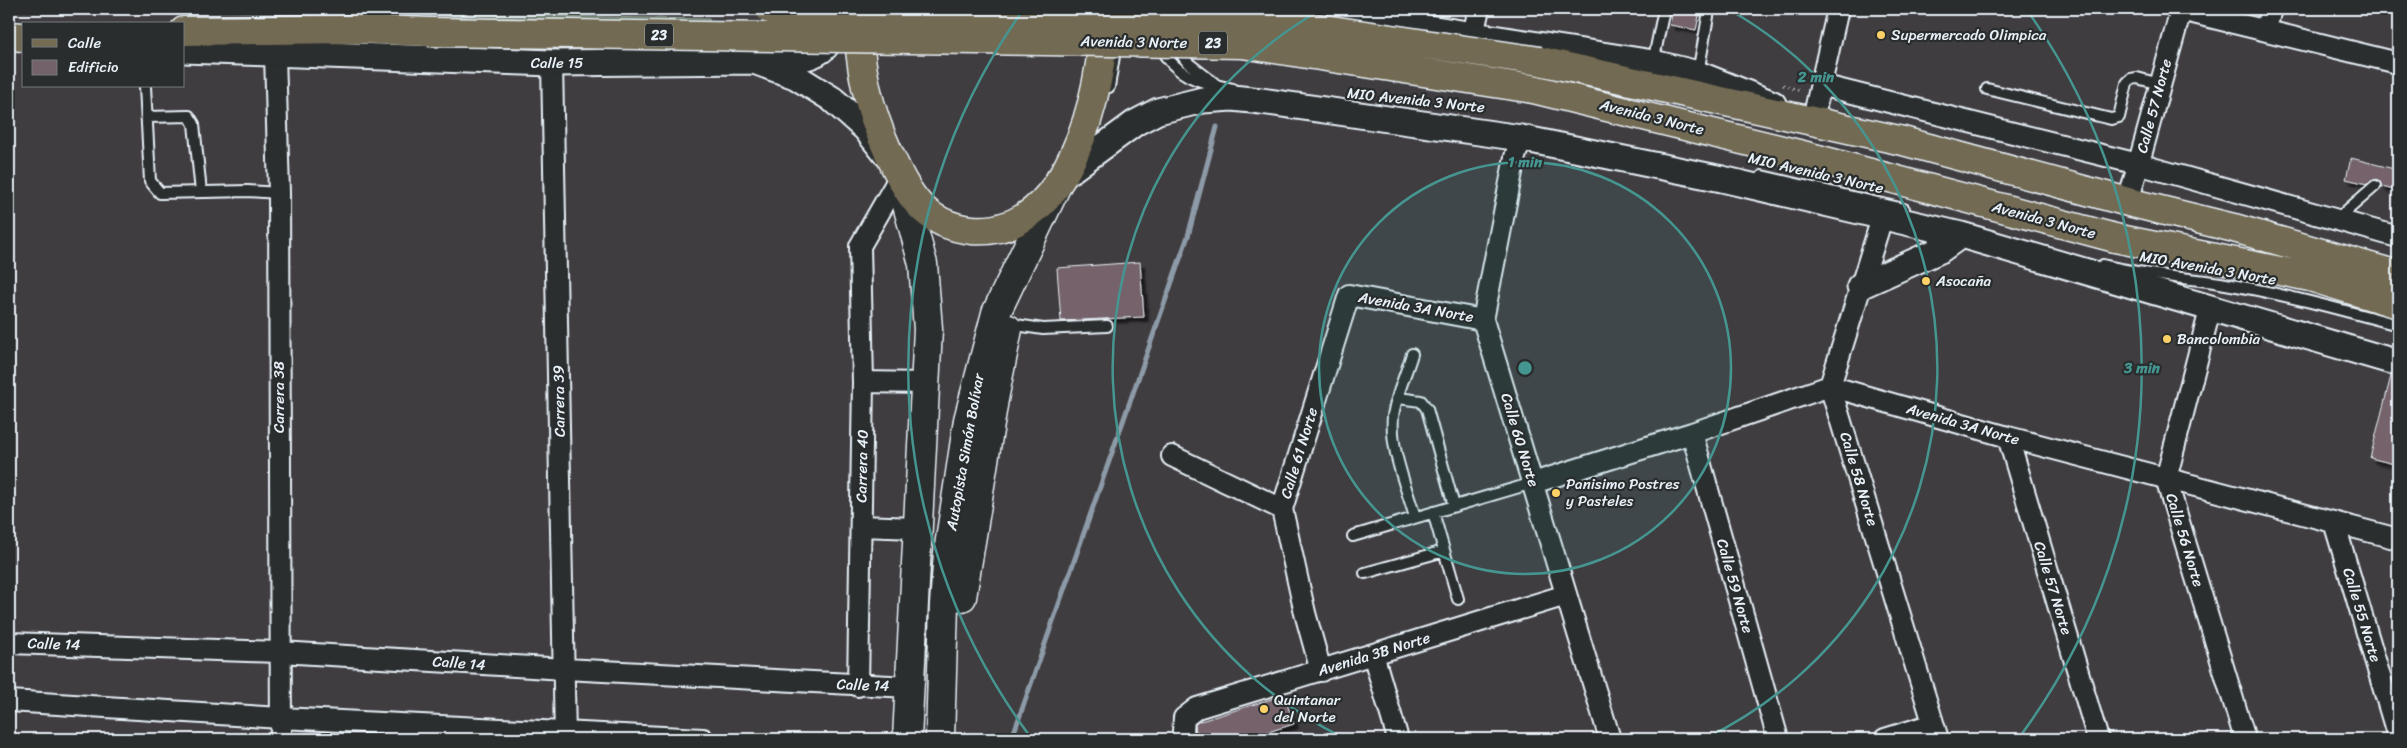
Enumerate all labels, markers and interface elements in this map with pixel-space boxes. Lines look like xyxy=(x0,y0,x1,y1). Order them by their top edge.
legend xyxy=(22,22,185,88)
place label: Supermercado Olimpica xyxy=(1891,22,2047,48)
road number: 23 xyxy=(645,24,673,46)
street label: Avenida 3 Norte xyxy=(1079,28,1188,56)
marker: Supermercado Olimpica xyxy=(1875,29,1887,41)
text: Calle xyxy=(68,30,101,56)
road number: 23 xyxy=(1199,32,1227,54)
street label: Calle 15 xyxy=(531,50,583,76)
text: Edificio xyxy=(68,54,119,80)
street label: Calle 57 Norte xyxy=(2129,56,2179,156)
text: 2 min xyxy=(1797,64,1835,90)
street label: MIO Avenida 3 Norte xyxy=(1346,80,1486,120)
street label: Avenida 3 Norte xyxy=(1596,91,1707,143)
street label: MIO Avenida 3 Norte xyxy=(1746,145,1887,201)
text: 1 min xyxy=(1508,149,1543,175)
street label: Avenida 3 Norte xyxy=(1988,193,2099,246)
street label: MIO Avenida 3 Norte xyxy=(2138,243,2279,293)
place label: Asocaña xyxy=(1935,268,1991,294)
marker: Asocaña xyxy=(1920,275,1932,287)
street label: Avenida 3A Norte xyxy=(1355,284,1476,330)
place label: Bancolombia xyxy=(2177,326,2261,352)
marker: Bancolombia xyxy=(2161,333,2173,345)
text: 3 min xyxy=(2123,355,2161,381)
centre of rings xyxy=(1516,359,1534,377)
street label: Carrera 38 xyxy=(266,361,292,433)
street label: Carrera 39 xyxy=(545,365,573,437)
street label: Autopista Simón Bolívar xyxy=(938,371,992,534)
street label: Calle 60 Norte xyxy=(1493,390,1547,491)
street label: Avenida 3A Norte xyxy=(1902,395,2023,453)
street label: Calle 61 Norte xyxy=(1273,404,1325,502)
street label: Carrera 40 xyxy=(848,429,876,503)
street label: Calle 58 Norte xyxy=(1832,429,1886,530)
place label: Panisimo Postres y Pasteles xyxy=(1566,471,1680,514)
marker: Panisimo Postres y Pasteles xyxy=(1550,487,1562,499)
street label: Calle 56 Norte xyxy=(2158,490,2212,590)
street label: Calle 59 Norte xyxy=(1709,536,1761,637)
street label: Calle 57 Norte xyxy=(2026,538,2080,638)
street label: Calle 55 Norte xyxy=(2335,565,2389,666)
street label: Avenida 3B Norte xyxy=(1314,624,1434,684)
street label: Calle 14 xyxy=(27,630,81,658)
street label: Calle 14 xyxy=(432,648,486,678)
street label: Calle 14 xyxy=(836,671,890,699)
place label: Quintanar del Norte xyxy=(1274,687,1341,730)
marker: Quintanar del Norte xyxy=(1258,703,1270,715)

